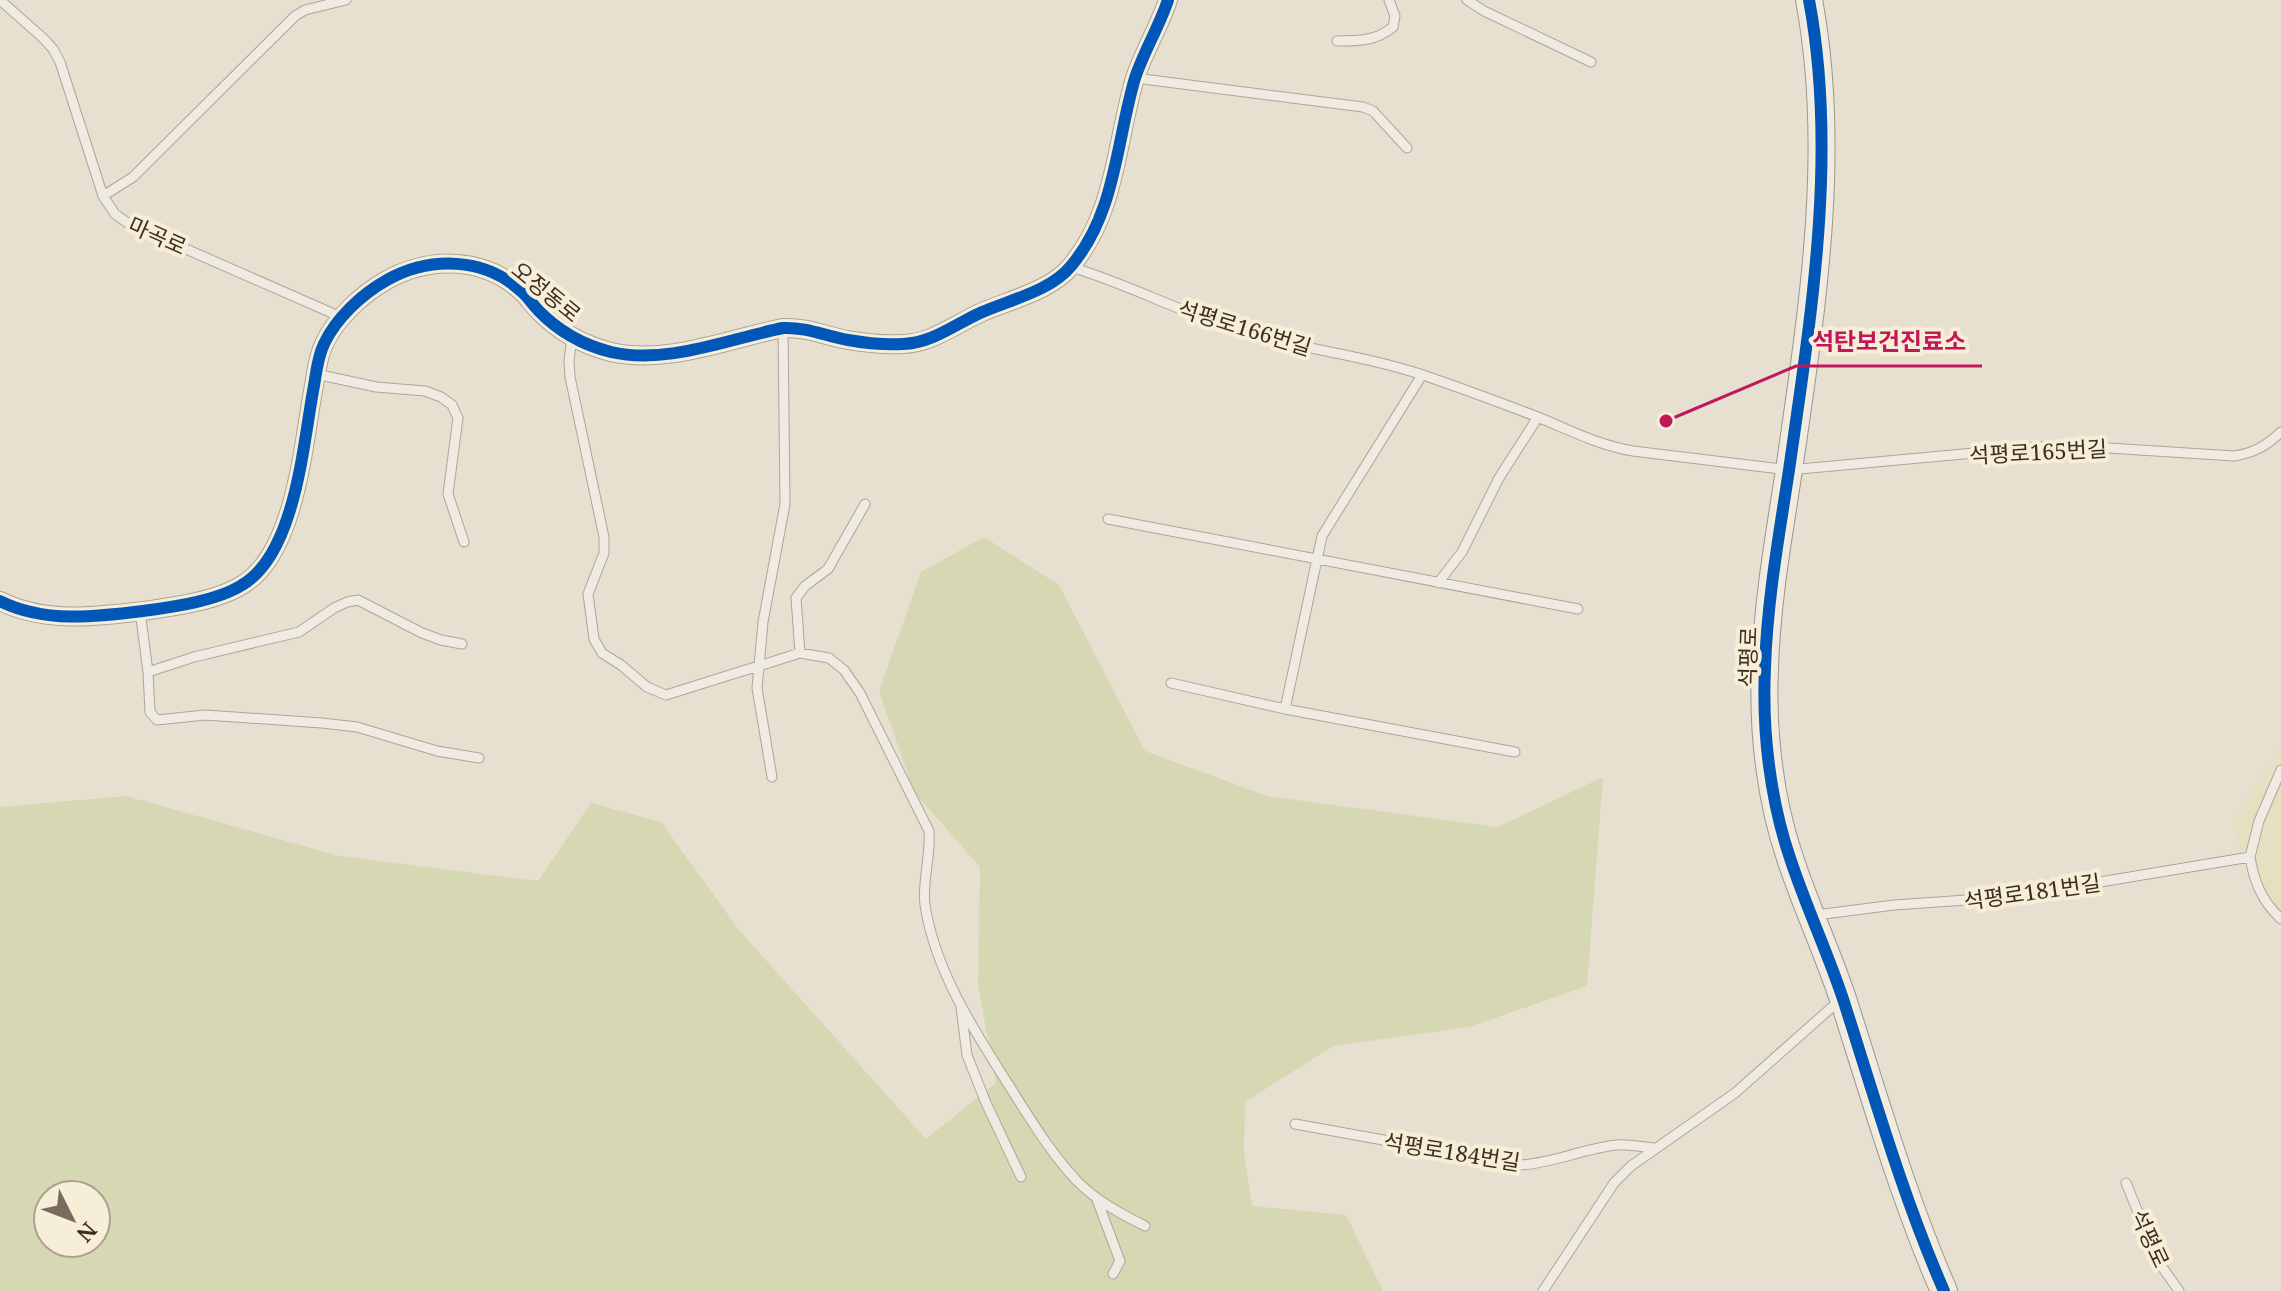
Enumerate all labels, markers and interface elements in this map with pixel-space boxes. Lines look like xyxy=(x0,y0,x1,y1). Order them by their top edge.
street label: 마곡로 xyxy=(124,209,192,261)
street label: 오정동로 xyxy=(506,254,588,328)
street label: 석평로166번길 xyxy=(1175,292,1315,362)
callout: 석탄보건진료소 xyxy=(1796,318,1982,366)
text: 석탄보건진료소 xyxy=(1812,324,1966,357)
street label: 석평로165번길 xyxy=(1968,432,2108,470)
street label: 석평로 xyxy=(1731,626,1763,688)
street label: 석평로181번길 xyxy=(1962,867,2102,915)
street label: 석평로184번길 xyxy=(1381,1125,1523,1177)
north arrow xyxy=(32,1179,112,1259)
street label: 석평로 xyxy=(2125,1204,2177,1272)
text: N xyxy=(71,1217,105,1250)

